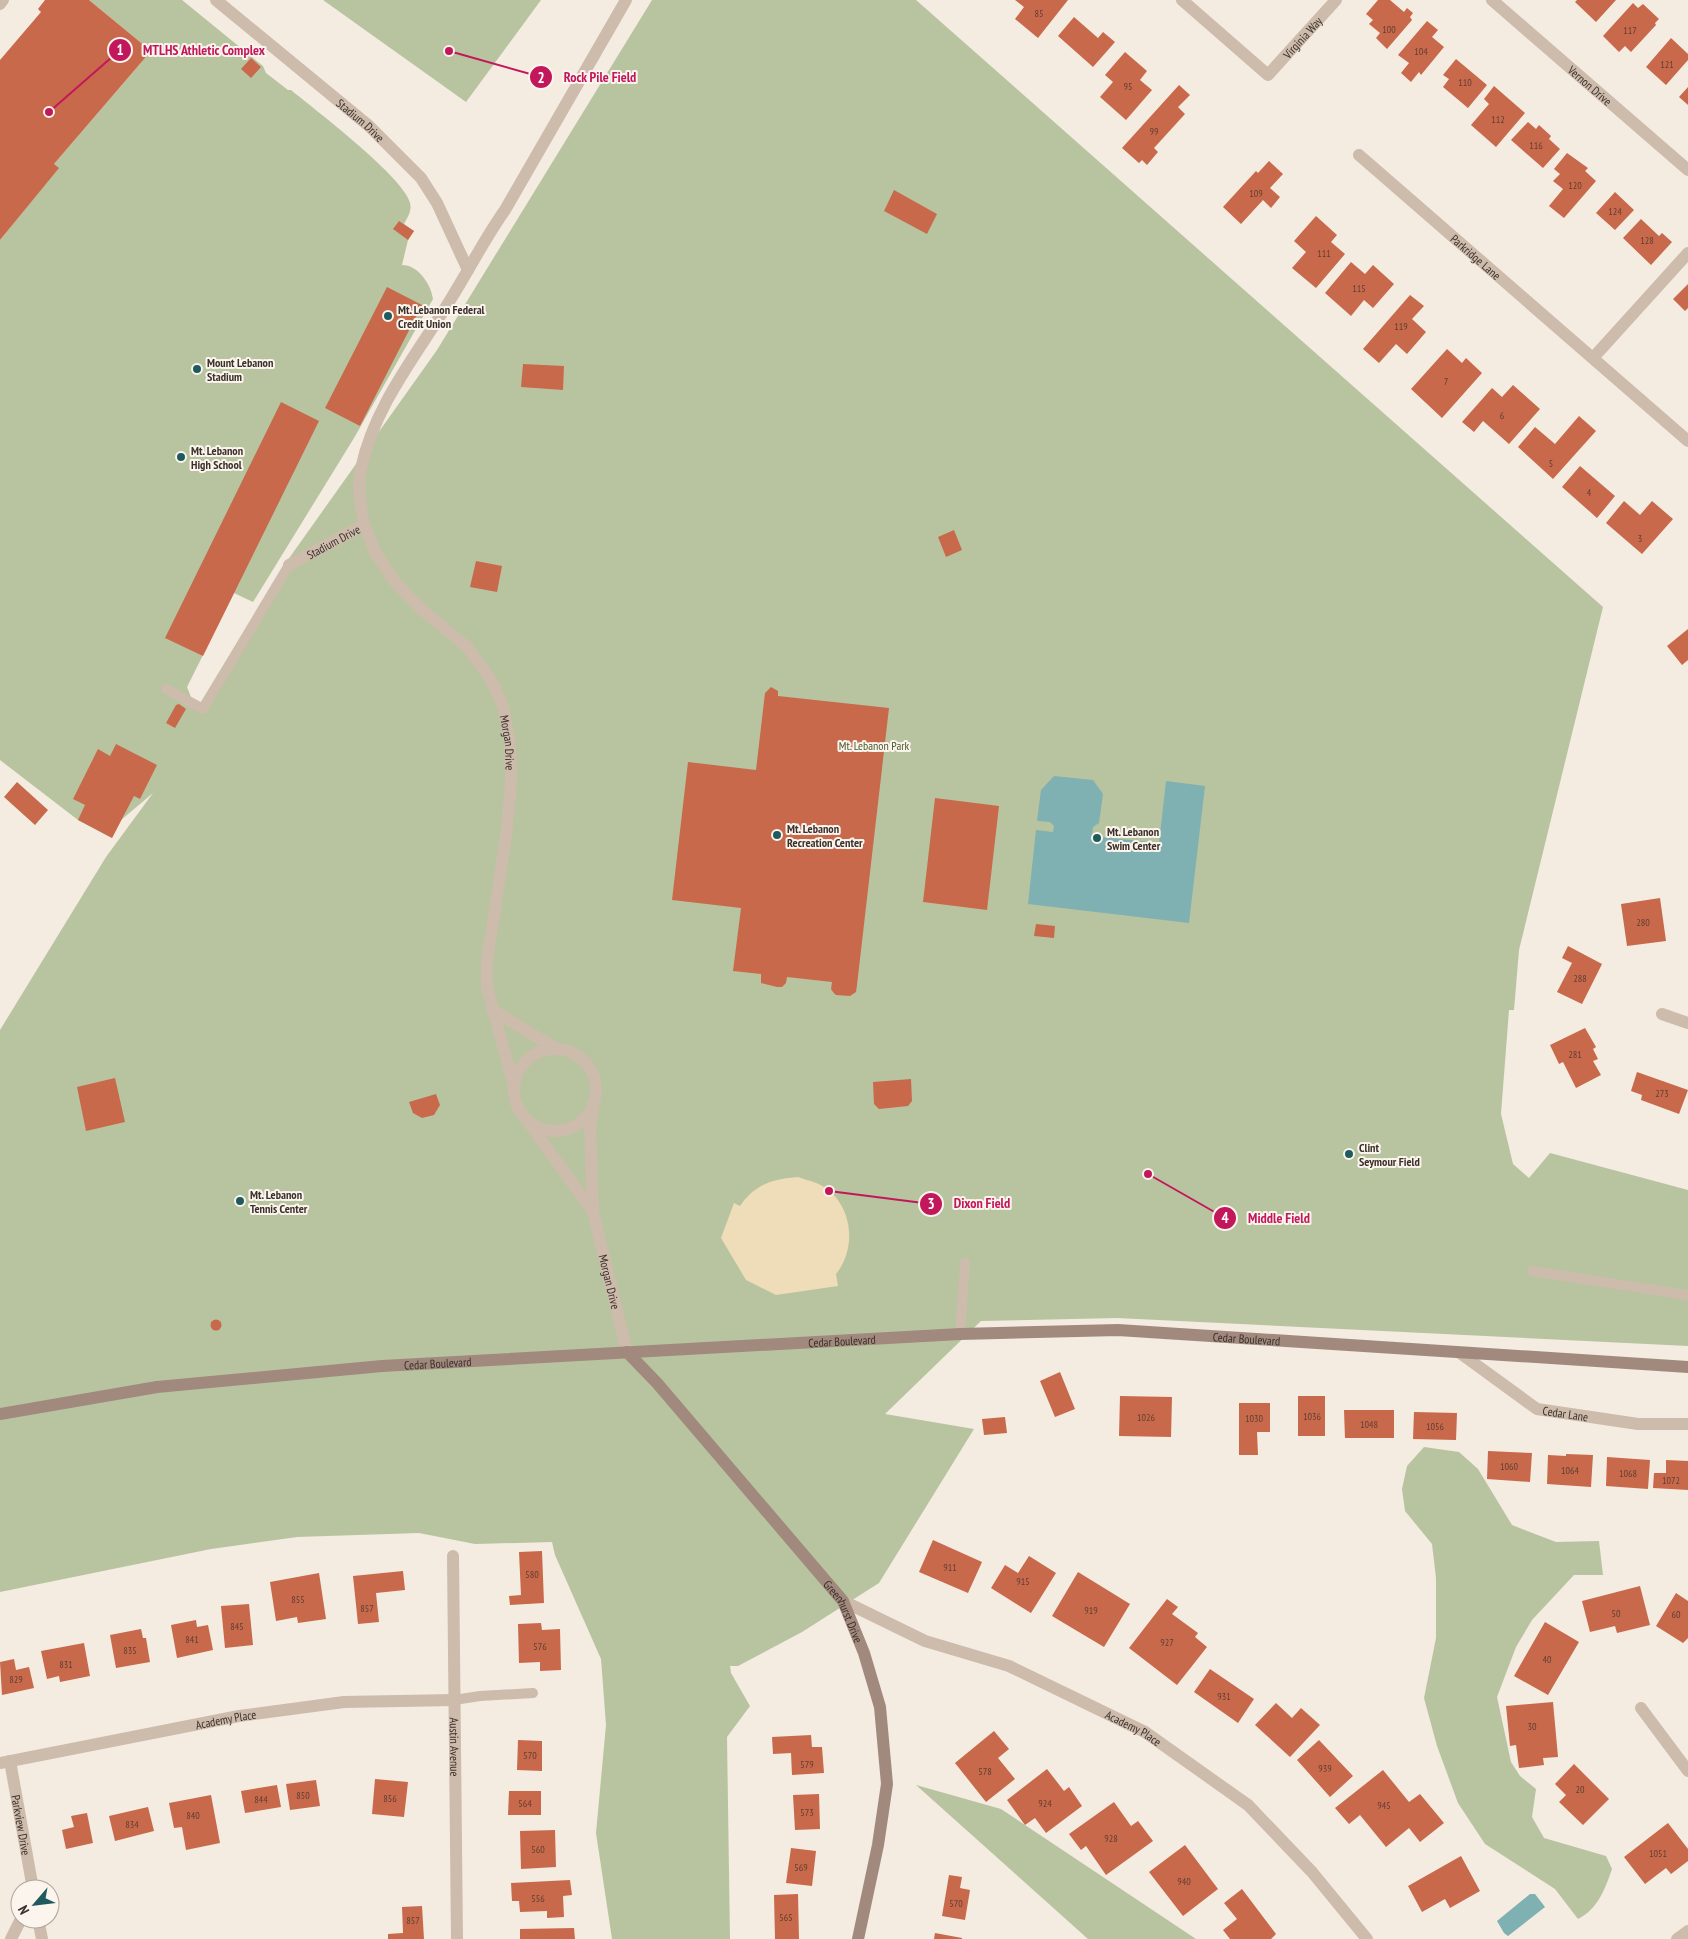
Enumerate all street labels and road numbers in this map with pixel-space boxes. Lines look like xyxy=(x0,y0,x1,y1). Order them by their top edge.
street label: Virginia Way xyxy=(1279,13,1325,62)
street label: Vernon Drive xyxy=(1564,61,1615,108)
street label: Stadium Drive xyxy=(334,95,388,145)
street label: Parkridge Lane xyxy=(1448,231,1504,283)
street label: Stadium Drive xyxy=(304,521,362,562)
street label: Morgan Drive xyxy=(497,714,518,771)
street label: Morgan Drive xyxy=(596,1253,624,1311)
street label: Cedar Boulevard xyxy=(1212,1329,1281,1348)
street label: Cedar Boulevard xyxy=(808,1331,876,1350)
street label: Cedar Boulevard xyxy=(403,1354,472,1372)
street label: Cedar Lane xyxy=(1542,1402,1589,1424)
street label: Greenhurst Drive xyxy=(821,1577,867,1645)
street label: Academy Place xyxy=(194,1706,257,1732)
street label: Academy Place xyxy=(1103,1707,1165,1749)
street label: Austin Avenue xyxy=(447,1718,463,1777)
street label: Parkview Drive xyxy=(9,1794,34,1856)

